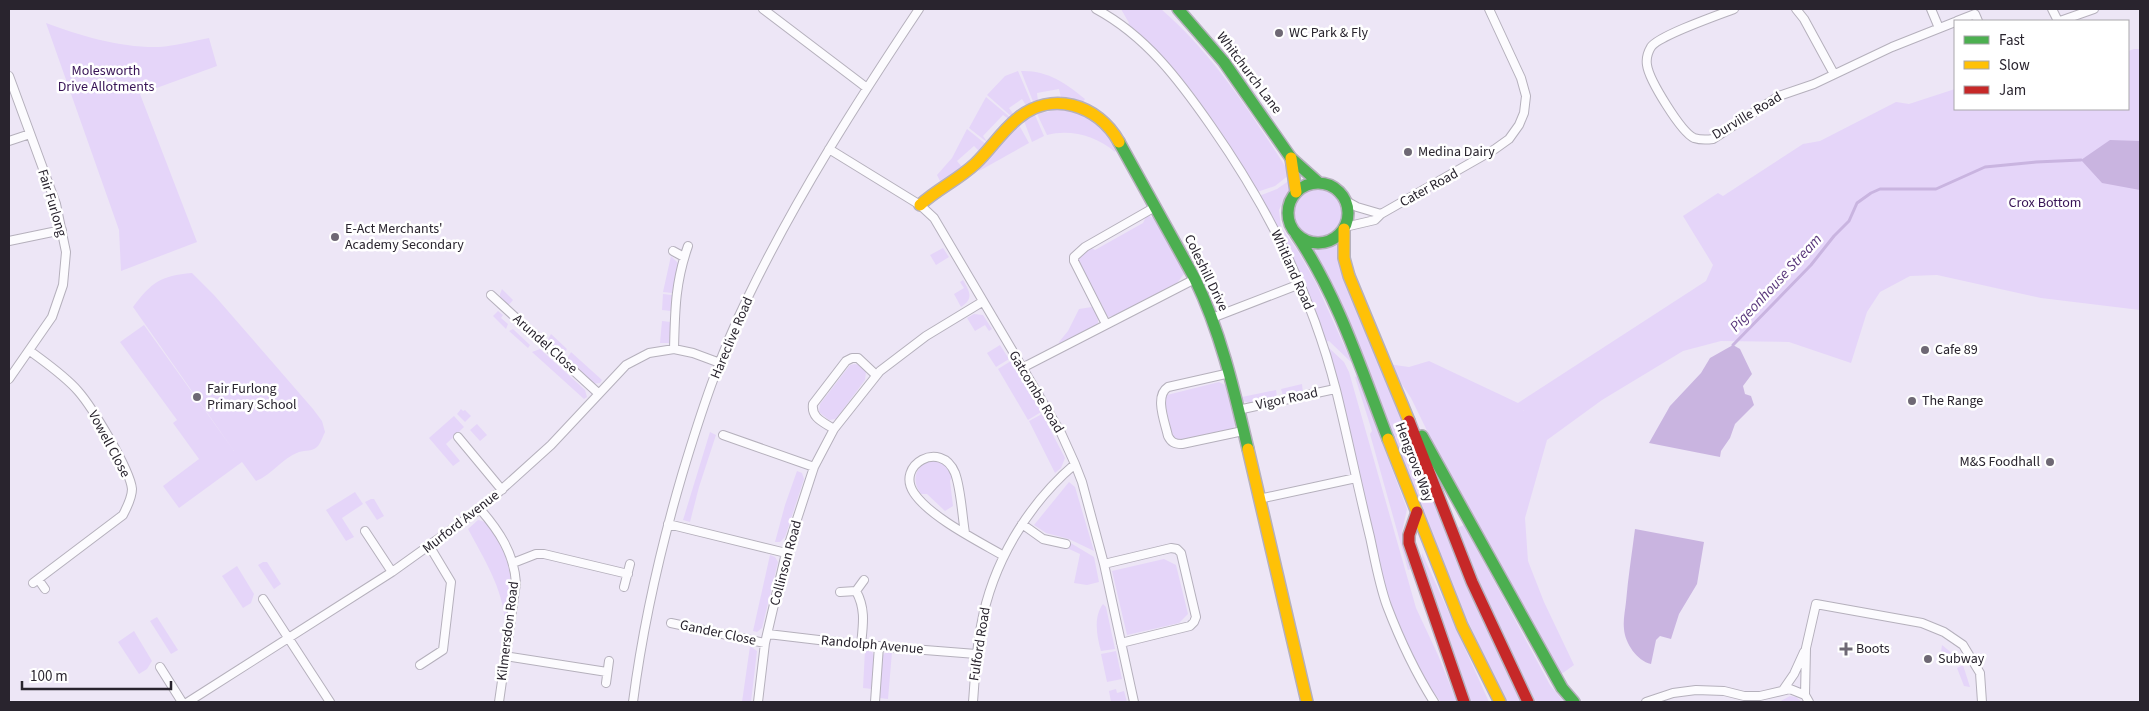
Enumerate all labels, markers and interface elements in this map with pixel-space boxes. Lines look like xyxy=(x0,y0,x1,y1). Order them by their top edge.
legend xyxy=(1954,20,2129,110)
place label: WC Park & Fly xyxy=(1289,23,1368,43)
marker: WC Park & Fly xyxy=(1273,27,1285,39)
street label: Whitchurch Lane xyxy=(1211,28,1287,118)
text: Fast xyxy=(1999,30,2025,51)
text: Slow xyxy=(1999,55,2030,76)
park label: Molesworth Drive Allotments xyxy=(58,61,154,97)
text: Jam xyxy=(1999,80,2026,101)
street label: Durville Road xyxy=(1708,87,1786,145)
place label: Medina Dairy xyxy=(1418,142,1495,162)
marker: Medina Dairy xyxy=(1402,146,1414,158)
street label: Cater Road xyxy=(1396,164,1462,212)
street label: Fair Furlong xyxy=(32,167,72,239)
park label: Crox Bottom xyxy=(2009,193,2081,213)
place label: E-Act Merchants' Academy Secondary xyxy=(345,219,464,255)
street label: Whitland Road xyxy=(1265,227,1319,313)
water label: Pigeonhouse Stream xyxy=(1725,229,1827,337)
marker: E-Act Merchants' Academy Secondary xyxy=(329,231,341,243)
street label: Coleshill Drive xyxy=(1179,231,1233,315)
street label: Hareclive Road xyxy=(706,294,758,382)
street label: Arundel Close xyxy=(508,310,582,378)
place label: Cafe 89 xyxy=(1935,340,1978,360)
marker: Cafe 89 xyxy=(1919,344,1931,356)
street label: Gatcombe Road xyxy=(1004,347,1068,437)
place label: Fair Furlong Primary School xyxy=(207,379,297,415)
street label: Vigor Road xyxy=(1254,383,1320,415)
marker: Fair Furlong Primary School xyxy=(191,391,203,403)
place label: The Range xyxy=(1922,391,1983,411)
marker: The Range xyxy=(1906,395,1918,407)
street label: Vowell Close xyxy=(83,407,135,481)
street label: Hengrove Way xyxy=(1390,419,1438,505)
place label: M&S Foodhall xyxy=(1960,452,2040,472)
marker: M&S Foodhall xyxy=(2044,456,2056,468)
street label: Murford Avenue xyxy=(418,486,504,558)
street label: Collinson Road xyxy=(765,518,807,608)
street label: Kilmersdon Road xyxy=(492,580,524,682)
street label: Fulford Road xyxy=(964,606,996,682)
street label: Gander Close xyxy=(678,615,758,651)
street label: Randolph Avenue xyxy=(820,631,924,659)
place label: Boots xyxy=(1856,639,1890,659)
marker: Boots xyxy=(1840,643,1852,655)
place label: Subway xyxy=(1938,649,1985,669)
marker: Subway xyxy=(1922,653,1934,665)
scale bar xyxy=(22,658,171,690)
text: 100 m xyxy=(30,666,68,687)

